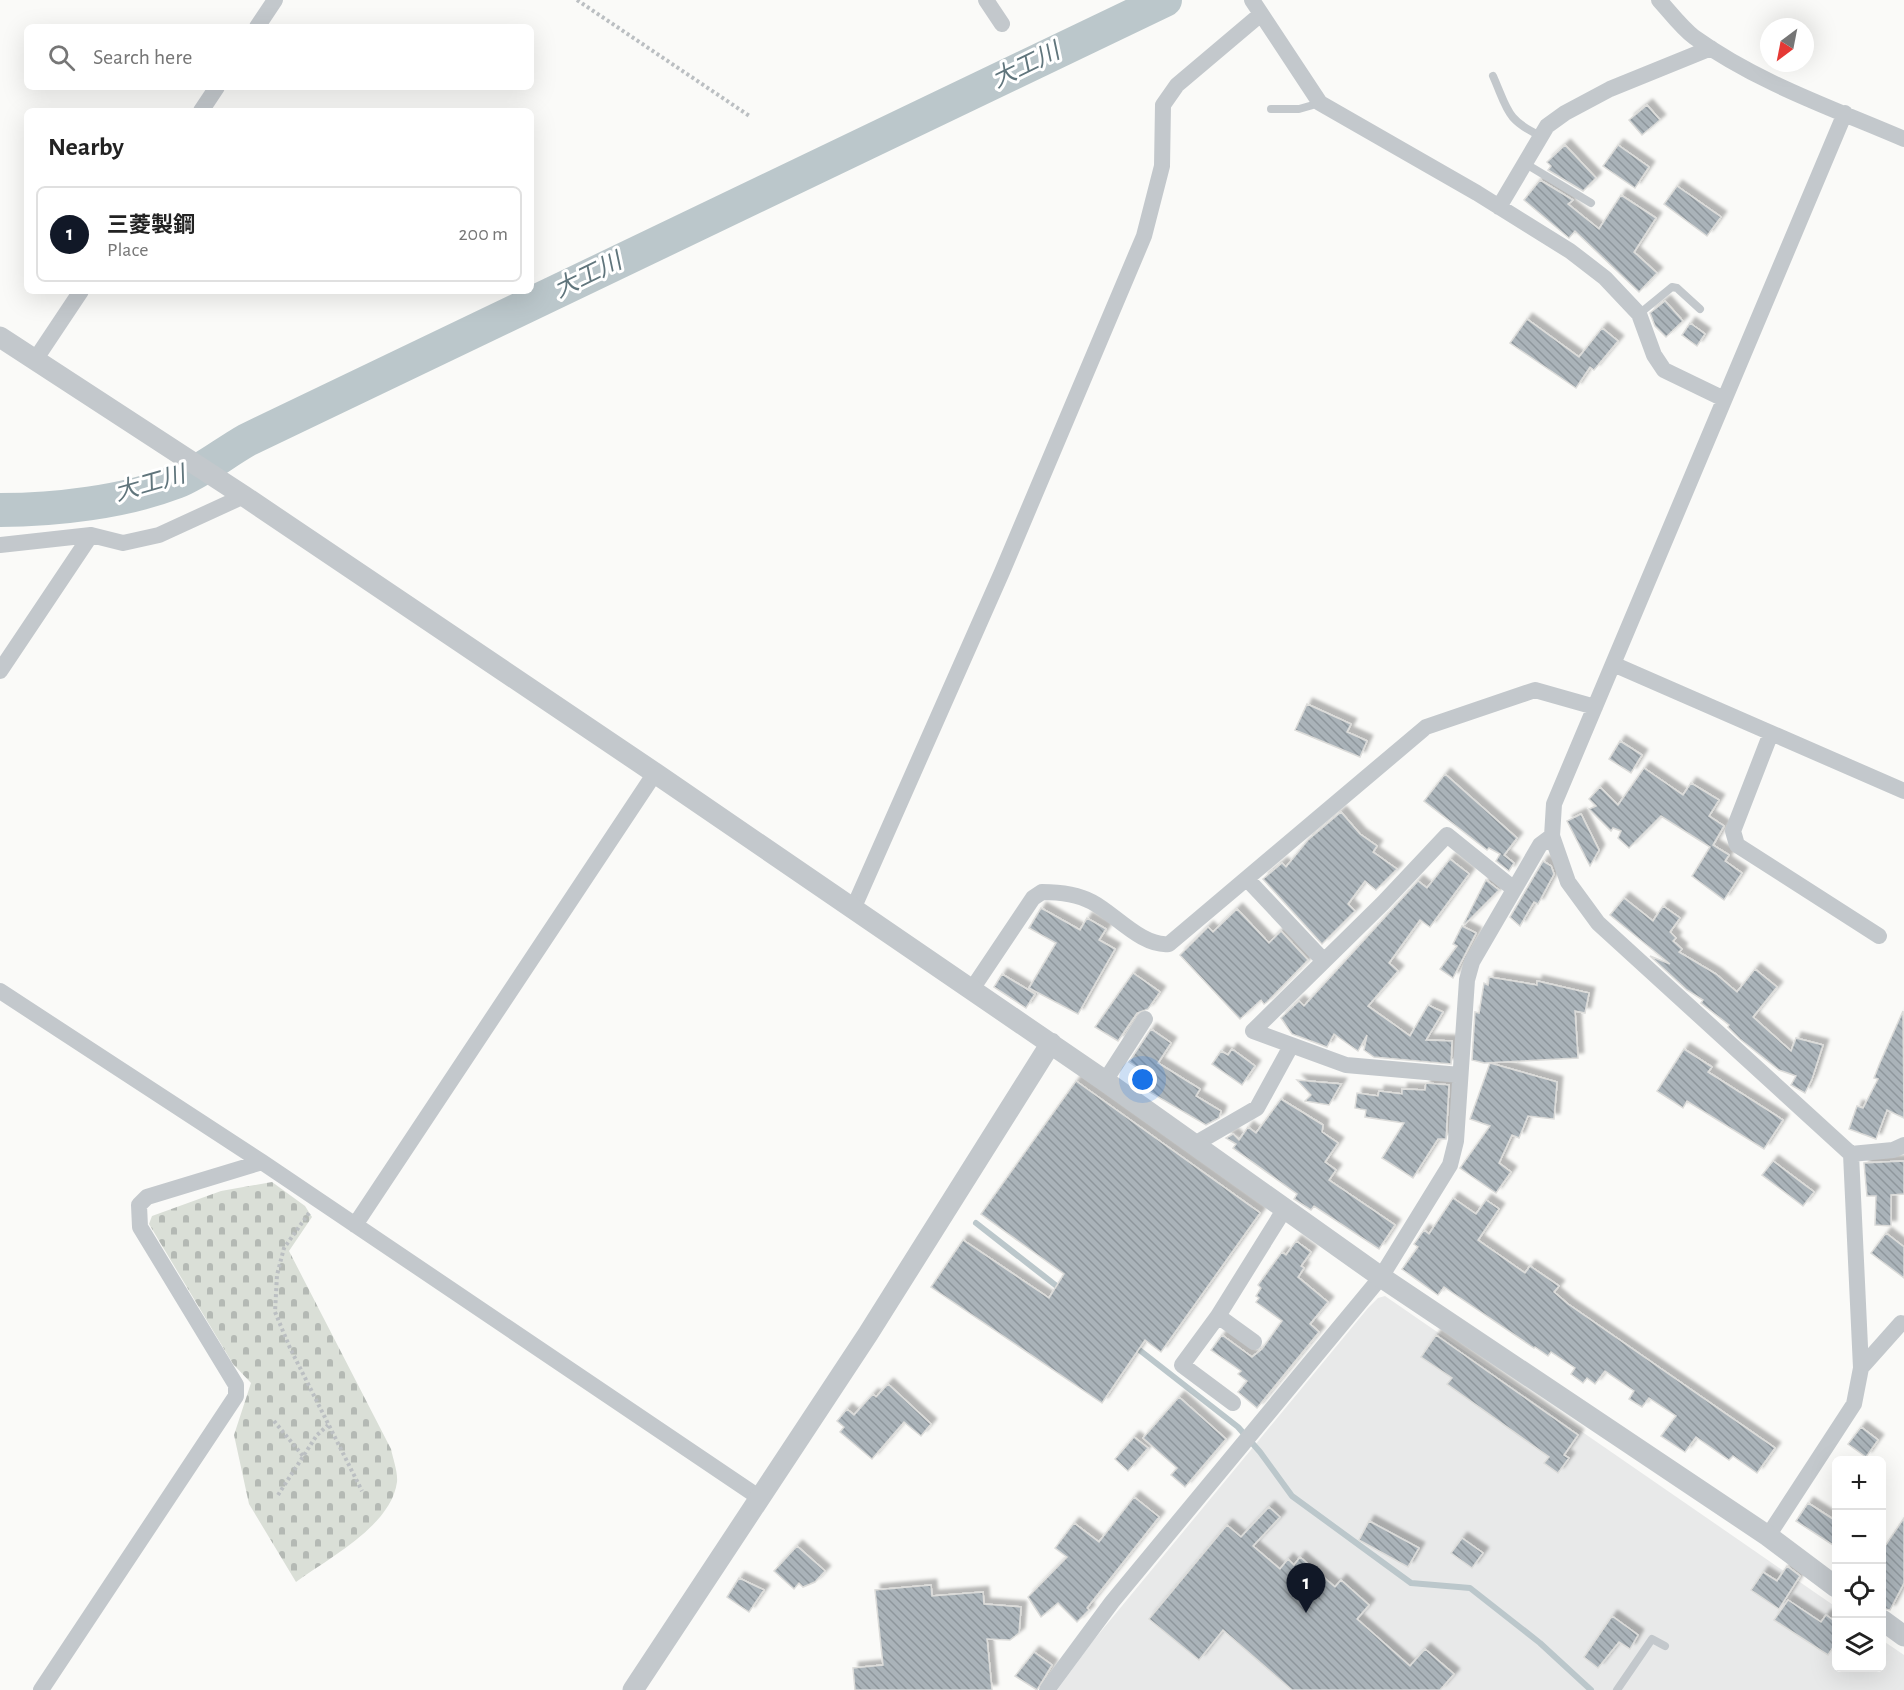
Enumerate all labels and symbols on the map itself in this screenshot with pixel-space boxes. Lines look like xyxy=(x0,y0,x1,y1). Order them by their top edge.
north arrow xyxy=(1760,18,1814,72)
water label: 大工川 xyxy=(988,36,1066,93)
water label: 大工川 xyxy=(550,246,628,303)
water label: 大工川 xyxy=(112,460,191,505)
your location xyxy=(1128,1065,1157,1094)
pin: 1 xyxy=(1286,1564,1326,1613)

